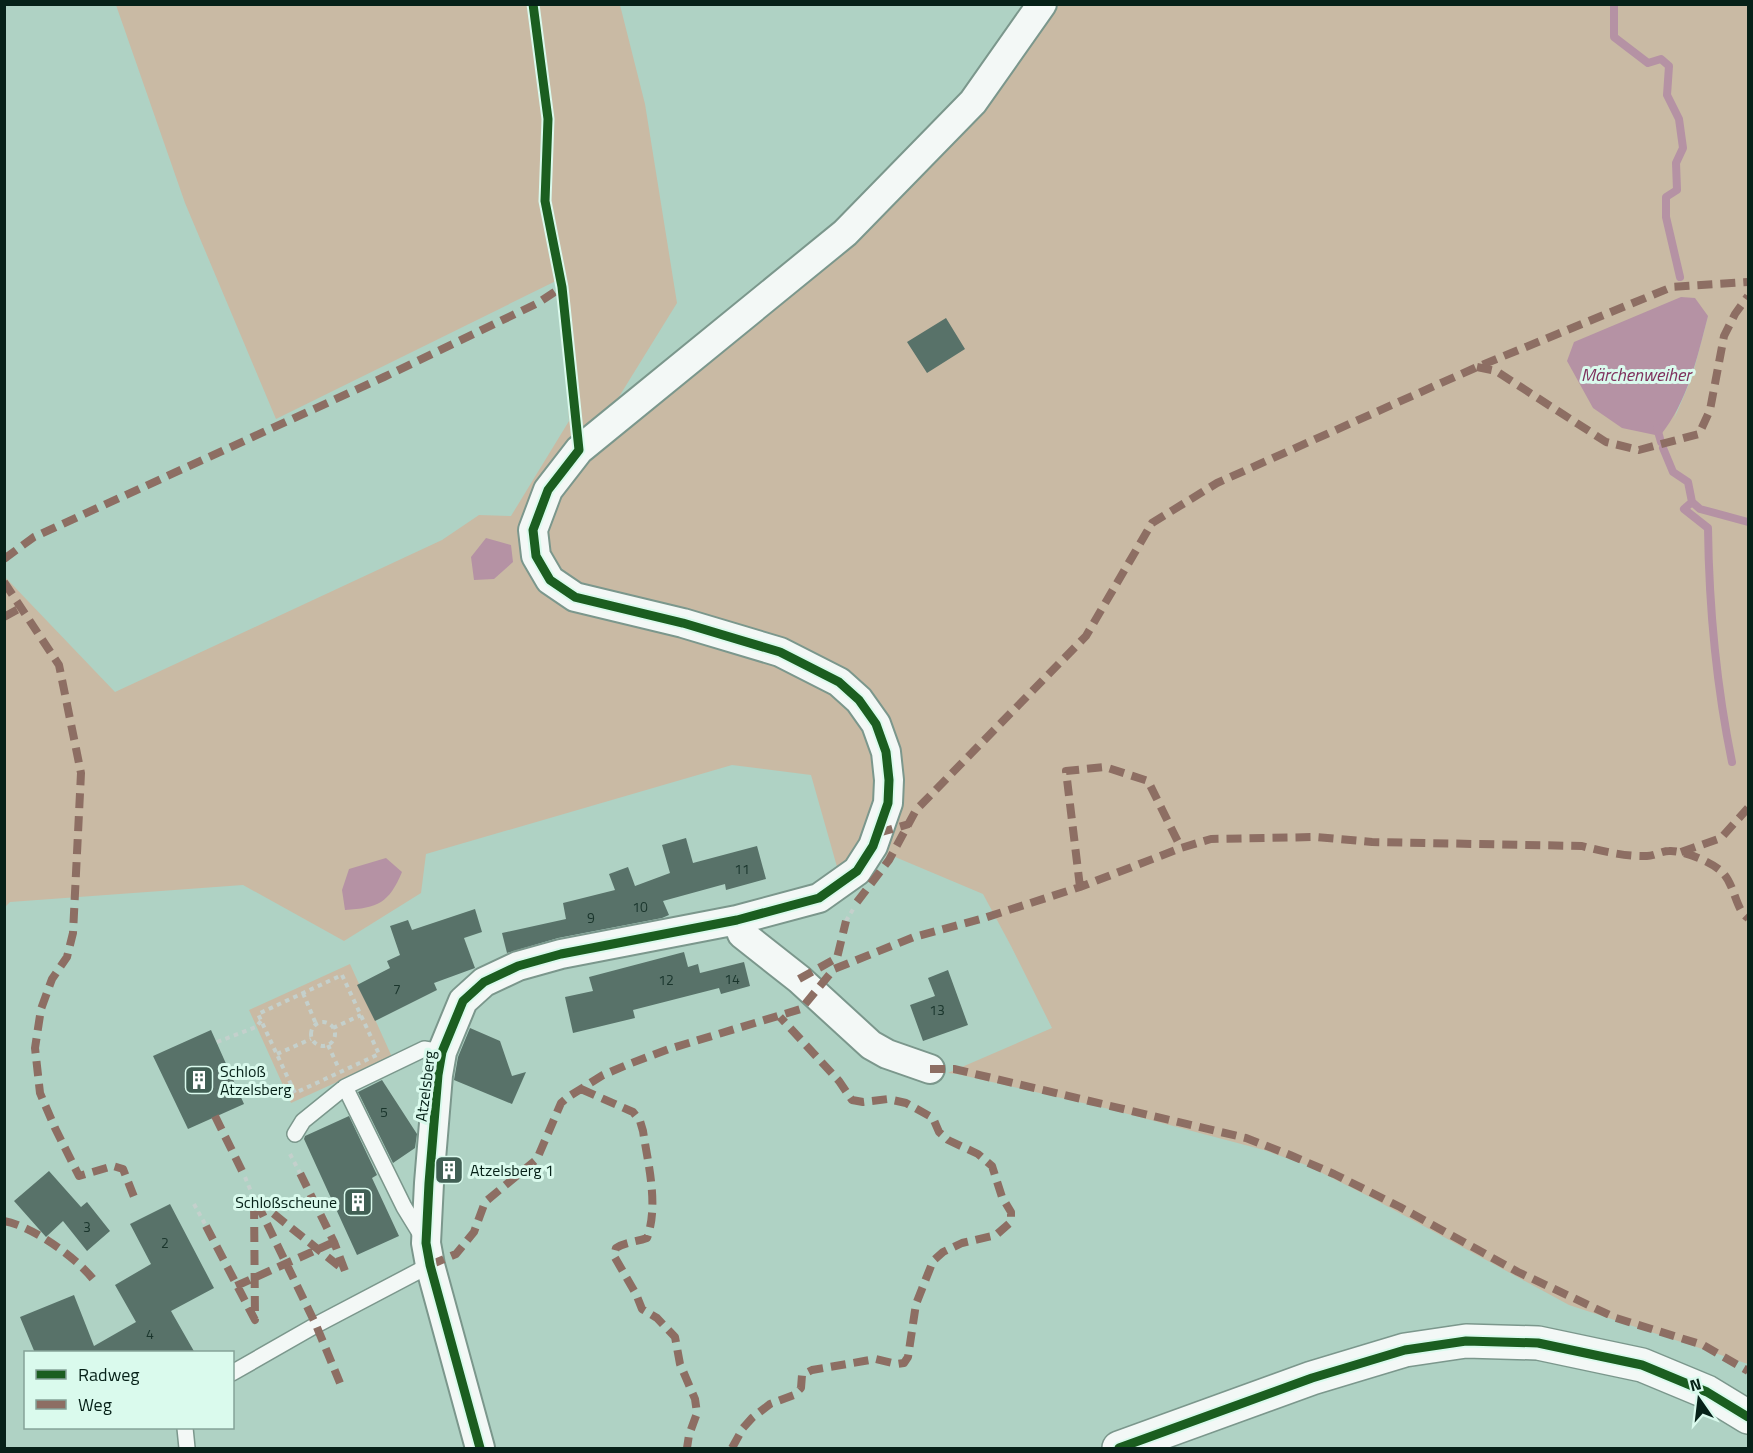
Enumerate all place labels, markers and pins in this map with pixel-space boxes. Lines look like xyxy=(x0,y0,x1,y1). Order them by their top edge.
place label: Schloß Atzelsberg xyxy=(220,1059,292,1101)
building icon: Schloß Atzelsberg xyxy=(183,1064,215,1096)
building icon: Atzelsberg 1 xyxy=(433,1154,465,1186)
place label: Atzelsberg 1 xyxy=(470,1158,554,1182)
building icon: Schloßscheune xyxy=(342,1186,374,1218)
place label: Schloßscheune xyxy=(235,1190,337,1214)

